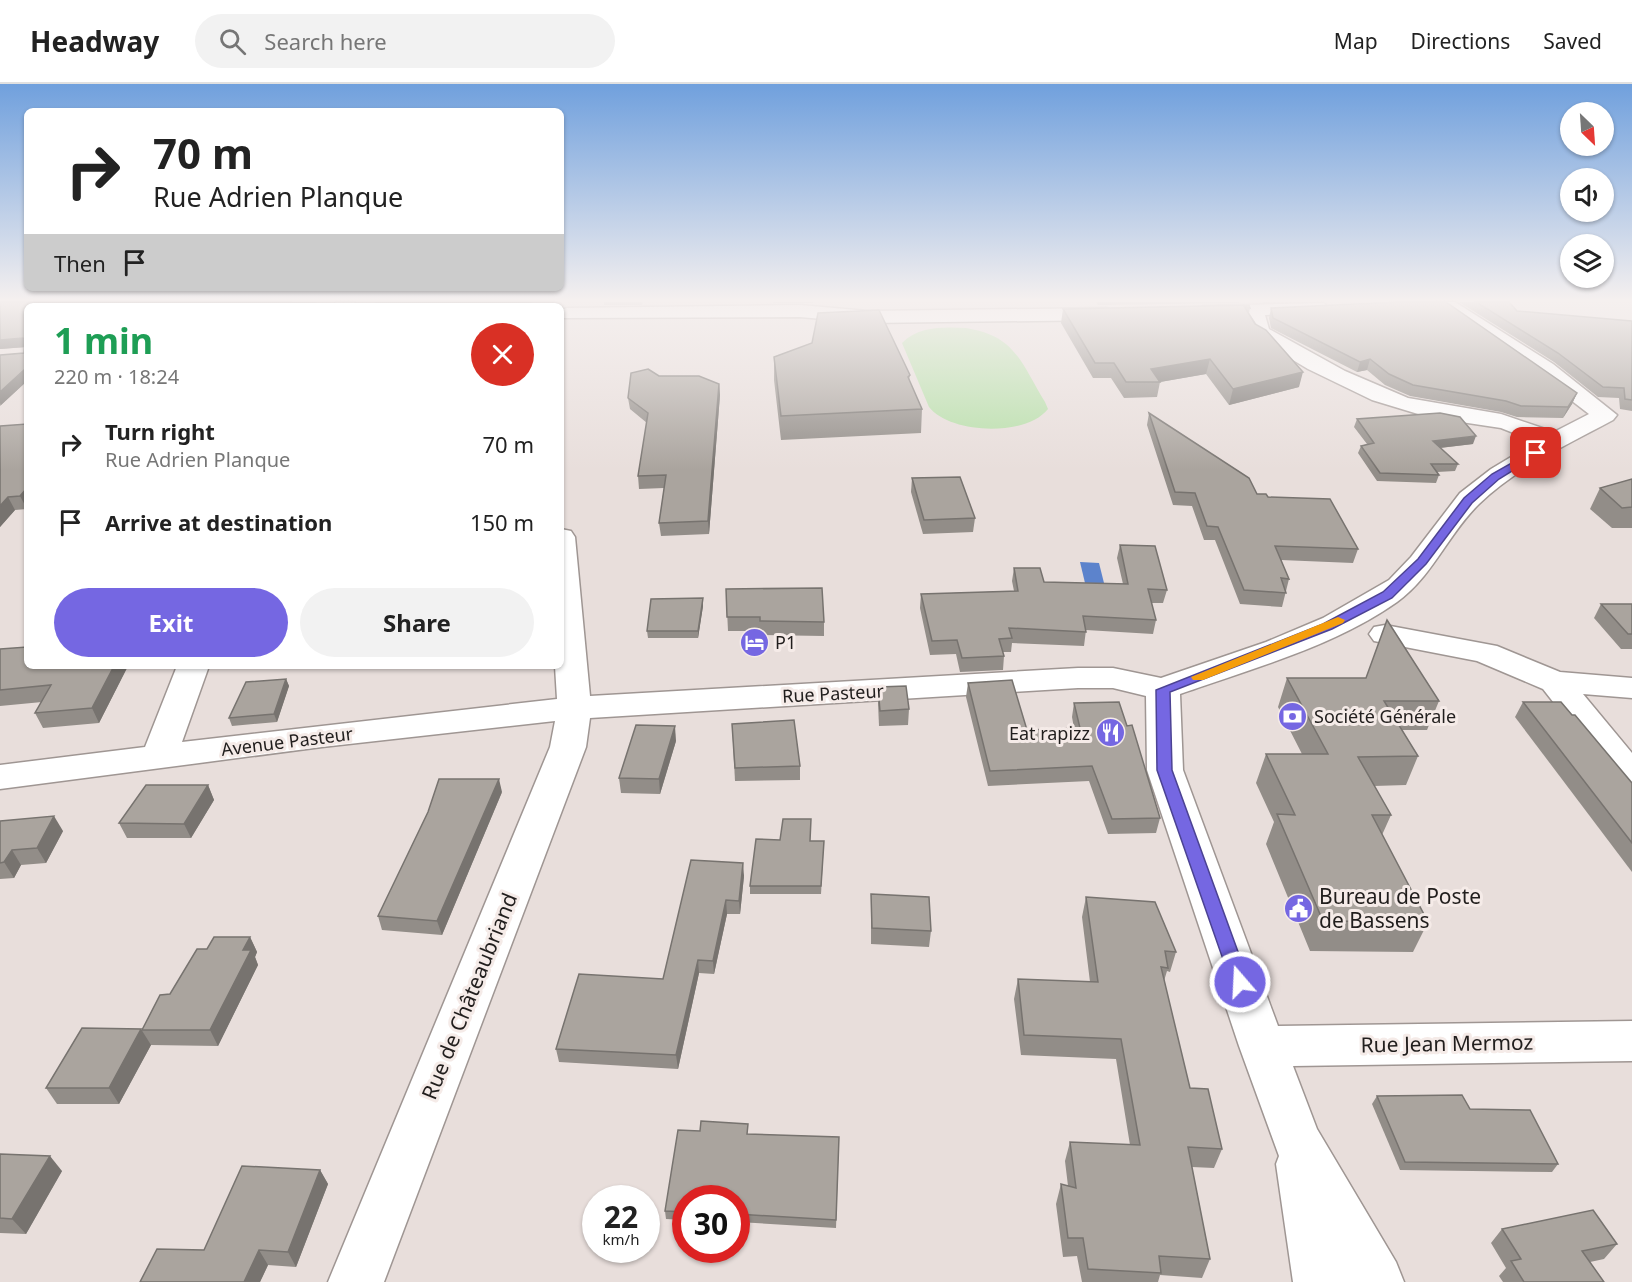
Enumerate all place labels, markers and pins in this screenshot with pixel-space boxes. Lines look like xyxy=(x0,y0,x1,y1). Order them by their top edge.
pin xyxy=(1510,427,1561,478)
hotel icon: P1 xyxy=(738,626,770,658)
place label: P1 xyxy=(775,630,796,654)
bank icon: Société Générale xyxy=(1277,700,1309,732)
place label: Société Générale xyxy=(1314,704,1456,728)
restaurant icon: Eat rapizz xyxy=(1095,717,1127,749)
place label: Eat rapizz xyxy=(1009,721,1090,745)
place label: Bureau de Poste de Bassens xyxy=(1319,882,1481,934)
public building icon: Bureau de Poste de Bassens xyxy=(1282,892,1314,924)

